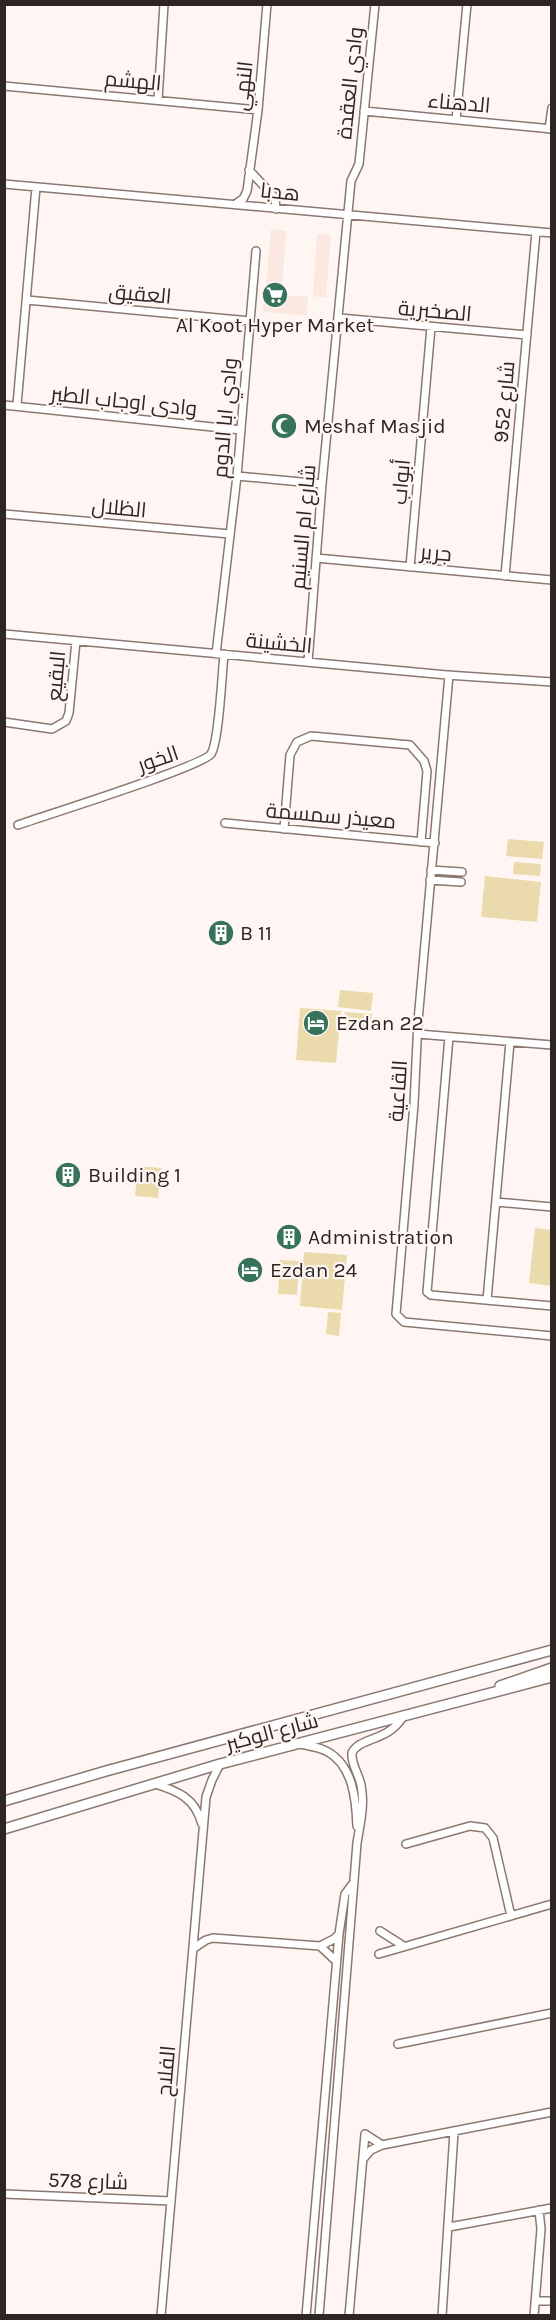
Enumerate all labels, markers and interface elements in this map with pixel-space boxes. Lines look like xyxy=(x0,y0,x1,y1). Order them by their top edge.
street label: وادي العقدة xyxy=(332,26,372,141)
street label: النهي xyxy=(228,60,262,113)
street label: الهشم xyxy=(103,67,163,97)
street label: الدهناء xyxy=(426,88,492,118)
street label: هدبا xyxy=(259,178,301,206)
street label: العقيق xyxy=(107,279,173,310)
supermarket icon: Al Koot Hyper Market xyxy=(260,280,290,310)
street label: الصخبرية xyxy=(397,296,473,326)
place label: Al Koot Hyper Market xyxy=(176,313,374,337)
street label: وادي ابا الدوم xyxy=(208,357,246,480)
street label: شارع 952 xyxy=(488,360,522,444)
street label: وادى اوجاب الطير xyxy=(48,381,198,422)
mosque icon: Meshaf Masjid xyxy=(269,411,299,441)
place label: Meshaf Masjid xyxy=(304,414,446,438)
street label: أبواب xyxy=(386,458,415,506)
street label: شارع ام السنيم xyxy=(286,464,322,591)
street label: الظلال xyxy=(90,494,148,523)
street label: جرير xyxy=(418,540,453,566)
street label: الخشينة xyxy=(245,628,313,658)
street label: البقيع xyxy=(42,650,72,702)
street label: الخور xyxy=(133,741,182,777)
street label: معيذر سمسمة xyxy=(265,798,397,834)
building icon: B 11 xyxy=(206,918,236,948)
place label: B 11 xyxy=(240,921,272,945)
hotel icon: Ezdan 22 xyxy=(301,1008,331,1038)
place label: Ezdan 22 xyxy=(336,1011,424,1035)
street label: القاعية xyxy=(384,1059,412,1123)
building icon: Building 1 xyxy=(53,1160,83,1190)
place label: Building 1 xyxy=(88,1163,181,1187)
building icon: Administration xyxy=(274,1222,304,1252)
place label: Administration xyxy=(308,1225,454,1249)
hotel icon: Ezdan 24 xyxy=(235,1255,265,1285)
place label: Ezdan 24 xyxy=(270,1258,358,1282)
street label: شارع الوكير xyxy=(222,1708,321,1758)
street label: الفلاح xyxy=(152,2044,182,2098)
street label: شارع 578 xyxy=(47,2168,129,2196)

